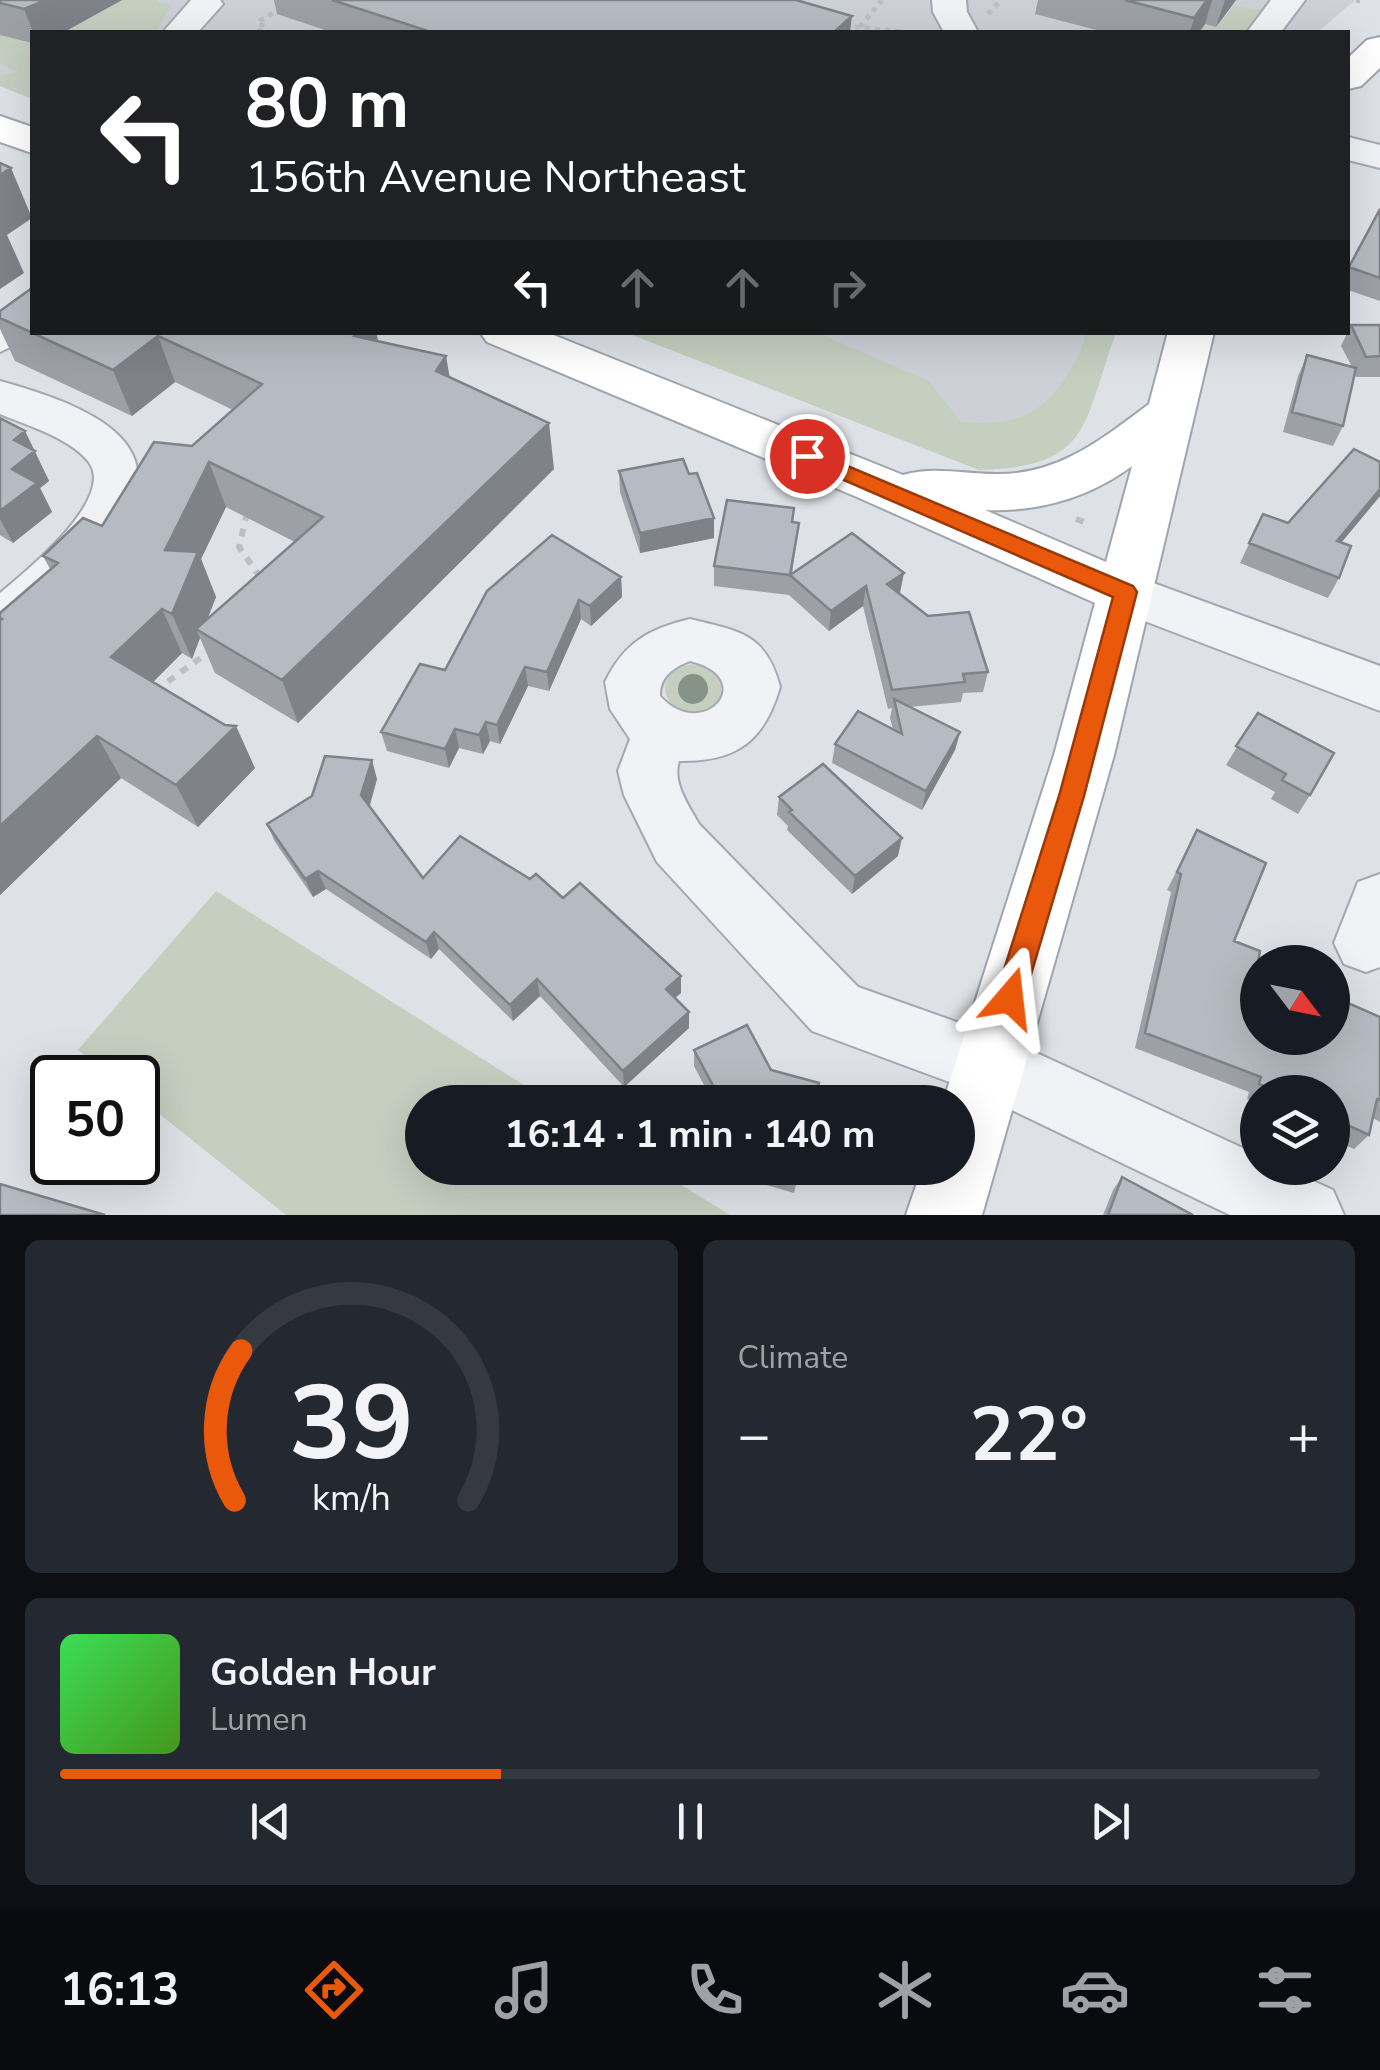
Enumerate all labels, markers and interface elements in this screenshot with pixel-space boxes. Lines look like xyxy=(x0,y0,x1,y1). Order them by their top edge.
text: 80 m xyxy=(245,56,409,152)
icon: left xyxy=(80,70,210,200)
text: 156th Avenue Northeast xyxy=(245,147,745,208)
icon: left xyxy=(505,260,560,315)
icon: ahead xyxy=(610,260,665,315)
icon: ahead xyxy=(715,260,770,315)
icon: right xyxy=(820,260,875,315)
pin xyxy=(765,414,850,499)
icon: arrive xyxy=(780,429,835,484)
north arrow xyxy=(1240,945,1350,1055)
map controls xyxy=(1240,945,1350,1185)
position arrow xyxy=(958,946,1062,1050)
speed limit sign: 50 xyxy=(30,1055,160,1185)
button: layers xyxy=(1240,1075,1350,1185)
text: 16:14 · 1 min · 140 m xyxy=(505,1109,875,1160)
text: Climate xyxy=(738,1336,848,1379)
text: 39 xyxy=(289,1353,414,1495)
text: 22° xyxy=(970,1384,1088,1486)
text: − xyxy=(738,1398,771,1473)
text: + xyxy=(1287,1398,1320,1473)
text: km/h xyxy=(312,1474,391,1523)
text: Golden Hour xyxy=(210,1647,436,1698)
text: Lumen xyxy=(210,1698,308,1741)
icon: previous xyxy=(243,1794,298,1849)
icon: pause xyxy=(663,1794,718,1849)
icon: next xyxy=(1083,1794,1138,1849)
icon: directions xyxy=(299,1955,369,2025)
icon: music xyxy=(489,1955,559,2025)
icon: phone xyxy=(680,1955,750,2025)
icon: climate xyxy=(870,1955,940,2025)
icon: car xyxy=(1060,1955,1130,2025)
icon: filters xyxy=(1250,1955,1320,2025)
text: 16:13 xyxy=(60,1960,179,2021)

